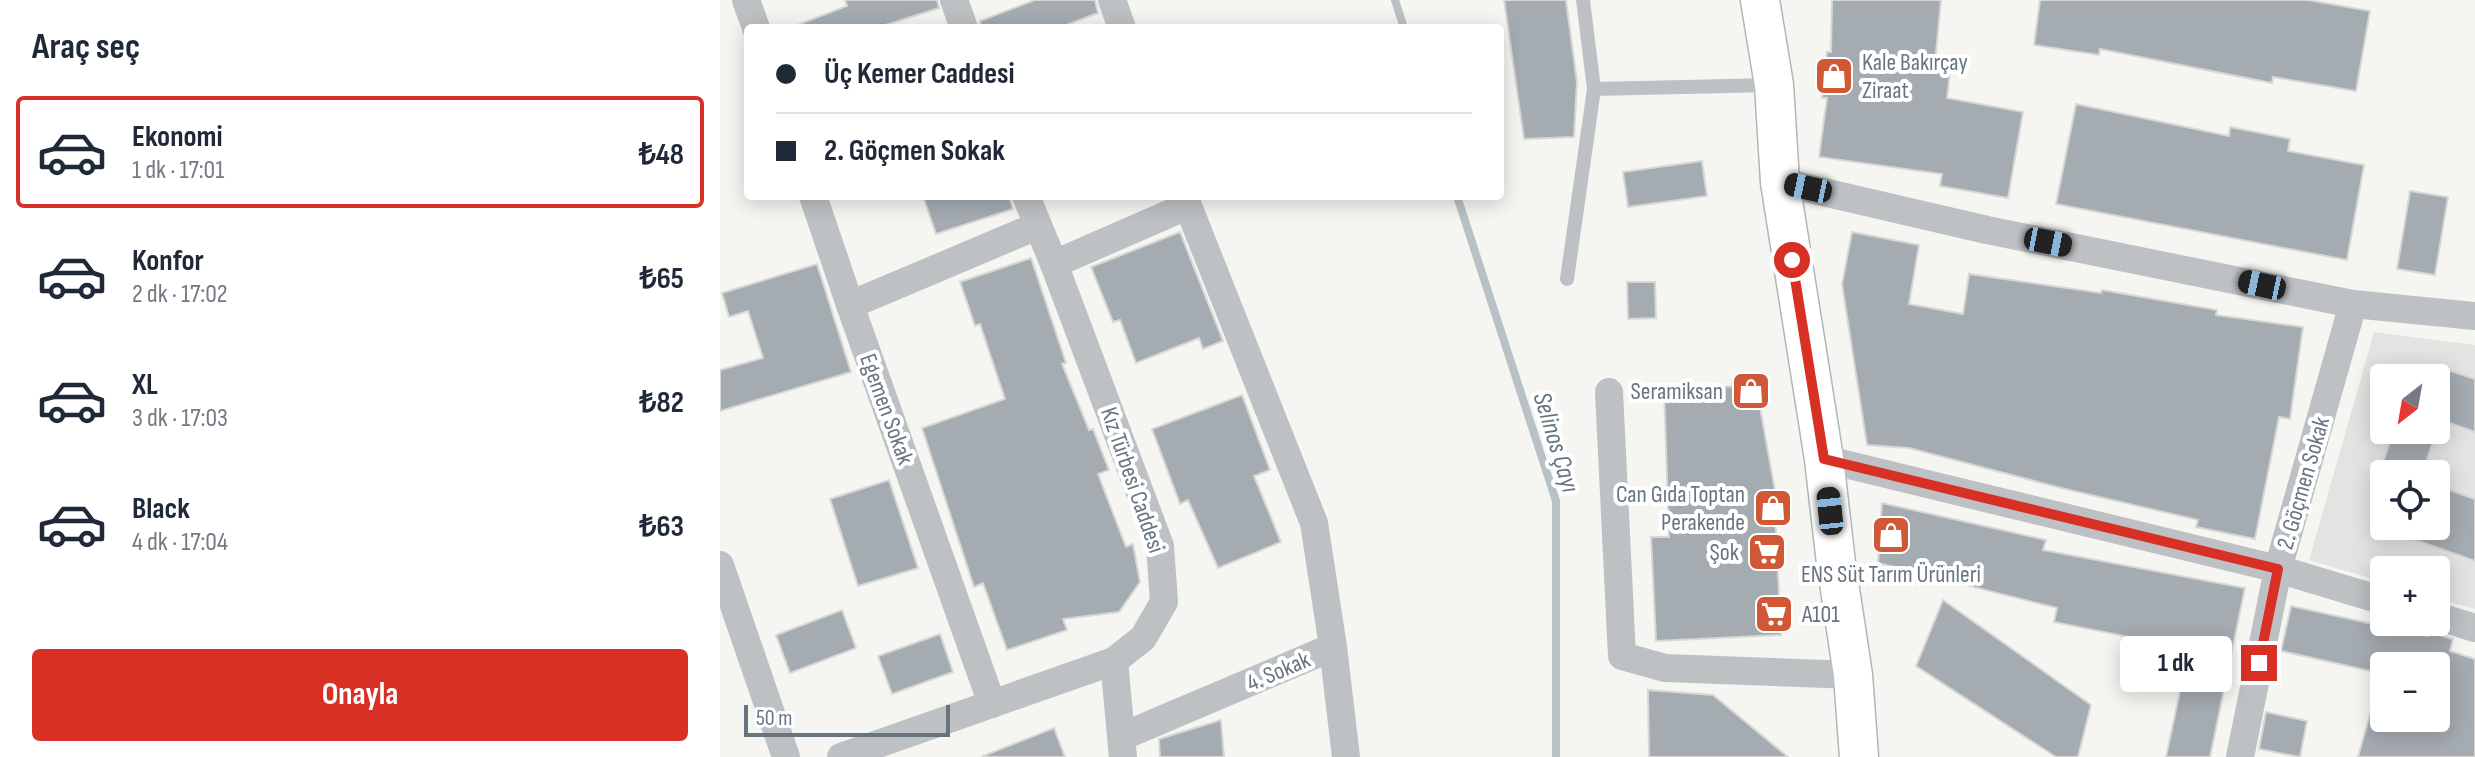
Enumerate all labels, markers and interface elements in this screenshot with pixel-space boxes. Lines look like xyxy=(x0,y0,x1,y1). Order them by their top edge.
text: Araç seç xyxy=(32,26,140,69)
place label: Kale Bakırçay Ziraat xyxy=(1862,48,1968,105)
shop icon: Kale Bakırçay Ziraat xyxy=(1813,55,1855,97)
text: Üç Kemer Caddesi xyxy=(824,56,1015,92)
icon: car xyxy=(36,116,108,188)
text: Ekonomi xyxy=(132,119,223,155)
text: 2. Göçmen Sokak xyxy=(824,133,1005,169)
text: ₺48 xyxy=(639,137,684,173)
text: 1 dk · 17:01 xyxy=(132,155,224,186)
car xyxy=(1782,171,1834,205)
car xyxy=(2022,226,2074,258)
icon: car xyxy=(36,240,108,312)
route start xyxy=(1774,242,1810,278)
text: Konfor xyxy=(132,243,204,279)
text: ₺65 xyxy=(640,261,684,297)
car xyxy=(2236,268,2288,302)
text: 2 dk · 17:02 xyxy=(132,279,228,310)
street label: Egemen Sokak xyxy=(853,350,920,469)
icon: car xyxy=(36,364,108,436)
north arrow xyxy=(2370,364,2450,444)
map controls xyxy=(2370,364,2450,732)
text: XL xyxy=(132,367,158,403)
shop icon: Seramiksan xyxy=(1730,370,1772,412)
place label: Seramiksan xyxy=(1631,377,1723,406)
text: ₺82 xyxy=(639,385,684,421)
water label: Selinos Çayı xyxy=(1526,389,1586,496)
text: 3 dk · 17:03 xyxy=(132,403,228,434)
street label: Kız Türbesi Caddesi xyxy=(1094,403,1171,557)
street label: 2. Göçmen Sokak xyxy=(2271,413,2336,553)
button: locate xyxy=(2370,460,2450,540)
place label: Can Gıda Toptan Perakende xyxy=(1616,480,1745,537)
car xyxy=(1816,486,1844,536)
shop icon: Can Gıda Toptan Perakende xyxy=(1752,487,1794,529)
icon: car xyxy=(36,488,108,560)
text: Black xyxy=(132,491,190,527)
text: ₺63 xyxy=(639,509,684,545)
shop icon: ENS Süt Tarım Ürünleri xyxy=(1870,514,1912,556)
text: 4 dk · 17:04 xyxy=(132,527,228,558)
supermarket icon: Şok xyxy=(1746,531,1788,573)
place label: Şok xyxy=(1710,538,1739,567)
button: + xyxy=(2370,556,2450,636)
place label: ENS Süt Tarım Ürünleri xyxy=(1801,560,1981,589)
supermarket icon: A101 xyxy=(1753,593,1795,635)
place label: A101 xyxy=(1801,600,1840,629)
callout: 1 dk xyxy=(2119,635,2231,691)
street label: 4. Sokak xyxy=(1242,645,1314,698)
route end xyxy=(2241,645,2277,681)
text: 1 dk xyxy=(2158,648,2194,679)
button: Onayla xyxy=(32,649,688,741)
button: − xyxy=(2370,652,2450,732)
scale bar xyxy=(744,701,950,737)
text: 50 m xyxy=(756,705,792,732)

